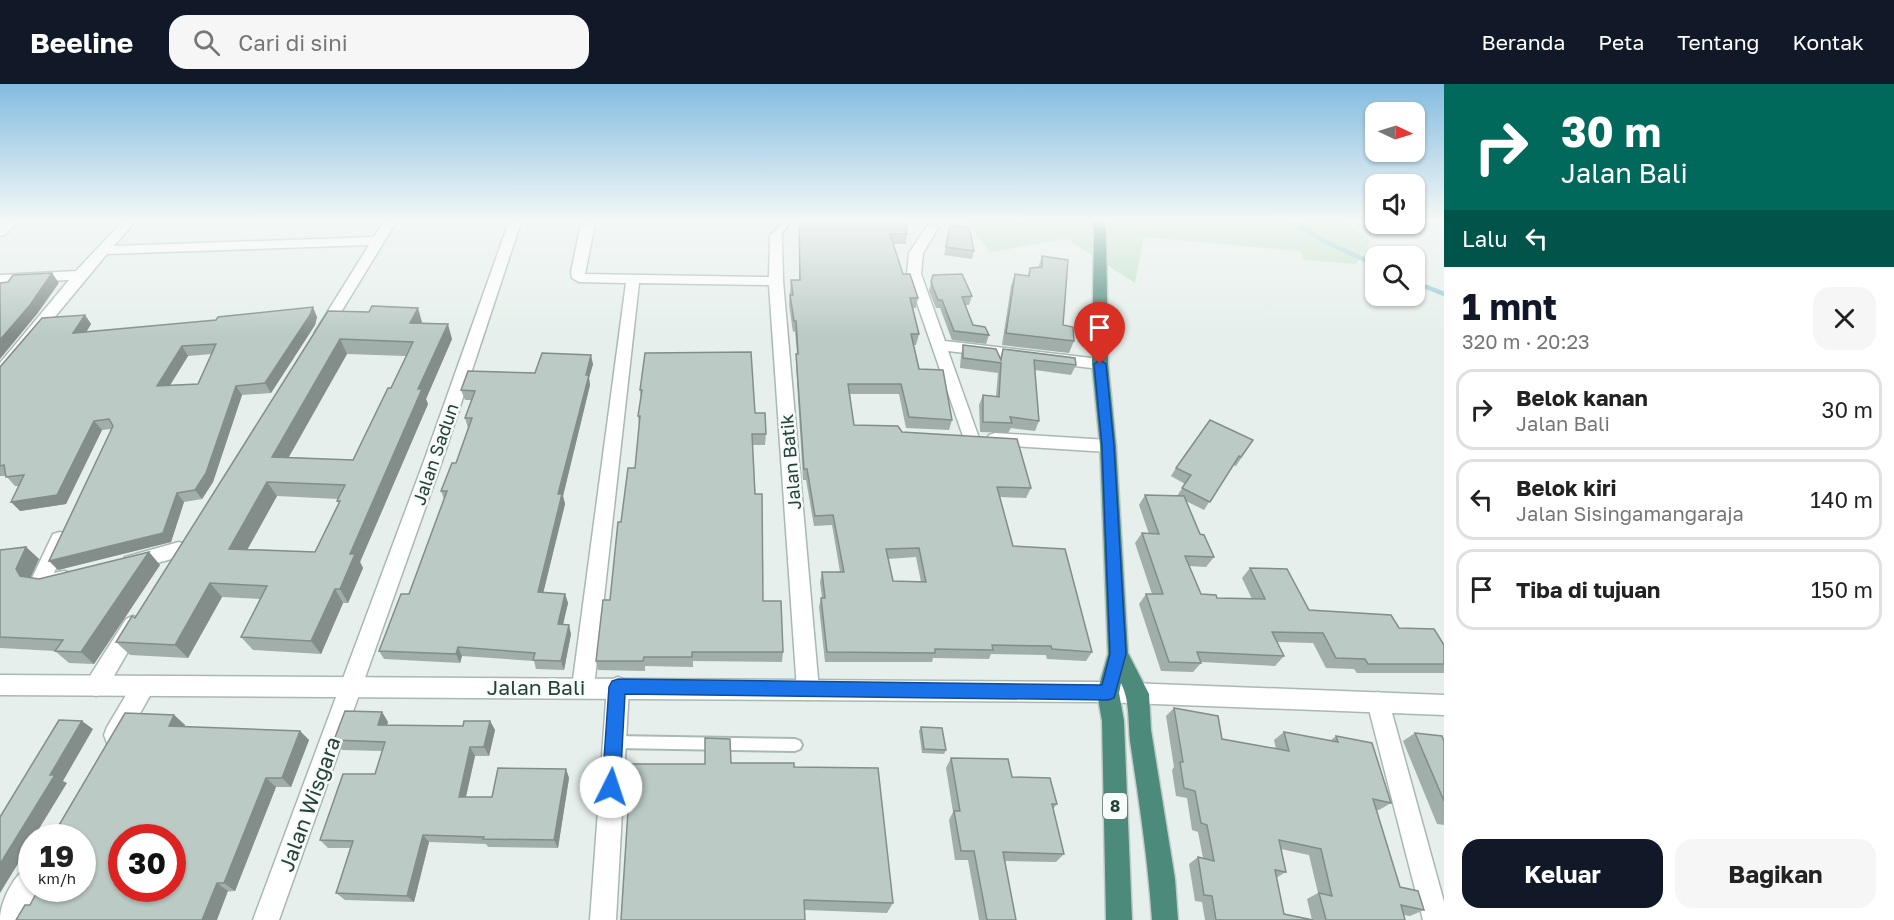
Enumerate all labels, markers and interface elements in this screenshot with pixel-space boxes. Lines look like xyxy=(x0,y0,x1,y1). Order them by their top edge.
search box xyxy=(169,15,589,69)
text: Beeline xyxy=(30,26,133,59)
icon: search xyxy=(190,26,223,59)
text: Cari di sini xyxy=(238,29,348,56)
text: Beranda xyxy=(1482,29,1565,55)
text: Peta xyxy=(1598,29,1644,55)
text: Tentang xyxy=(1677,29,1759,55)
text: Kontak xyxy=(1792,29,1864,55)
north arrow xyxy=(1365,102,1425,162)
map controls xyxy=(1365,102,1425,306)
text: 30 m xyxy=(1561,106,1661,156)
icon: right xyxy=(1462,108,1540,186)
text: Jalan Bali xyxy=(1561,157,1688,189)
button: sound xyxy=(1365,174,1425,234)
icon: left xyxy=(1520,222,1553,255)
text: Lalu xyxy=(1462,225,1508,252)
button: search xyxy=(1365,246,1425,306)
text: 1 mnt xyxy=(1462,285,1557,328)
button: close xyxy=(1813,287,1876,350)
pin xyxy=(1074,302,1125,364)
icon: arrive xyxy=(1083,311,1116,344)
text: 320 m · 20:23 xyxy=(1462,329,1590,353)
text: Belok kanan xyxy=(1516,384,1648,411)
icon: right xyxy=(1465,393,1498,426)
text: 30 m xyxy=(1822,396,1873,423)
street label: Jalan Sadun xyxy=(407,400,463,508)
text: Jalan Bali xyxy=(1516,411,1610,435)
street label: Jalan Batik xyxy=(775,413,805,511)
text: Belok kiri xyxy=(1516,474,1617,501)
icon: left xyxy=(1465,483,1498,516)
text: 140 m xyxy=(1810,486,1873,513)
text: Jalan Sisingamangaraja xyxy=(1516,501,1744,525)
icon: arrive xyxy=(1465,573,1498,606)
text: Tiba di tujuan xyxy=(1516,576,1660,603)
text: 150 m xyxy=(1811,576,1873,603)
street label: Jalan Bali xyxy=(487,674,585,700)
street label: Jalan Wisgara xyxy=(273,733,345,875)
position arrow xyxy=(579,755,643,819)
road number: 8 xyxy=(1103,793,1127,819)
speed limit sign: 30 xyxy=(108,824,186,902)
text: 19 xyxy=(40,838,74,874)
button: Keluar xyxy=(1462,839,1663,908)
button: Bagikan xyxy=(1675,839,1876,908)
text: km/h xyxy=(38,869,76,887)

